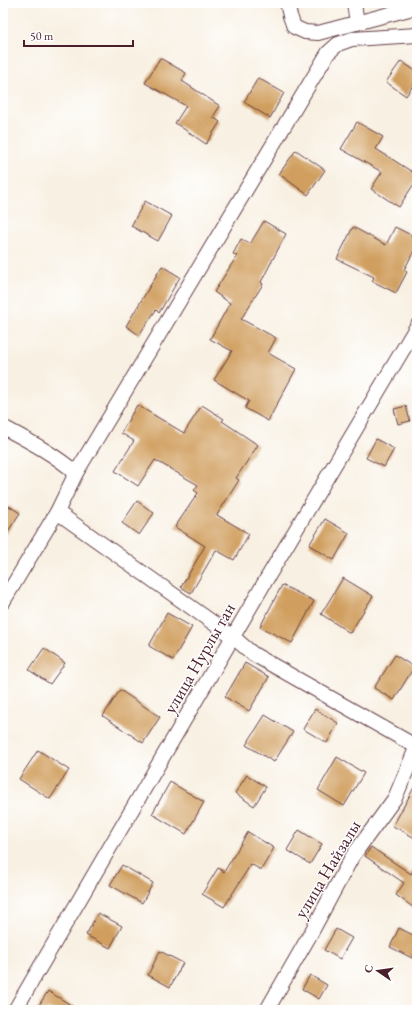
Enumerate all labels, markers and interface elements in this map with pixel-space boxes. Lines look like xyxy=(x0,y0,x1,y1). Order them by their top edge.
scale bar xyxy=(24,22,133,48)
text: 50 m xyxy=(30,28,54,44)
street label: улица Нурлы тан xyxy=(158,598,240,718)
street label: улица Найзалы xyxy=(289,816,365,922)
north arrow xyxy=(358,951,398,991)
text: С xyxy=(361,963,376,974)

